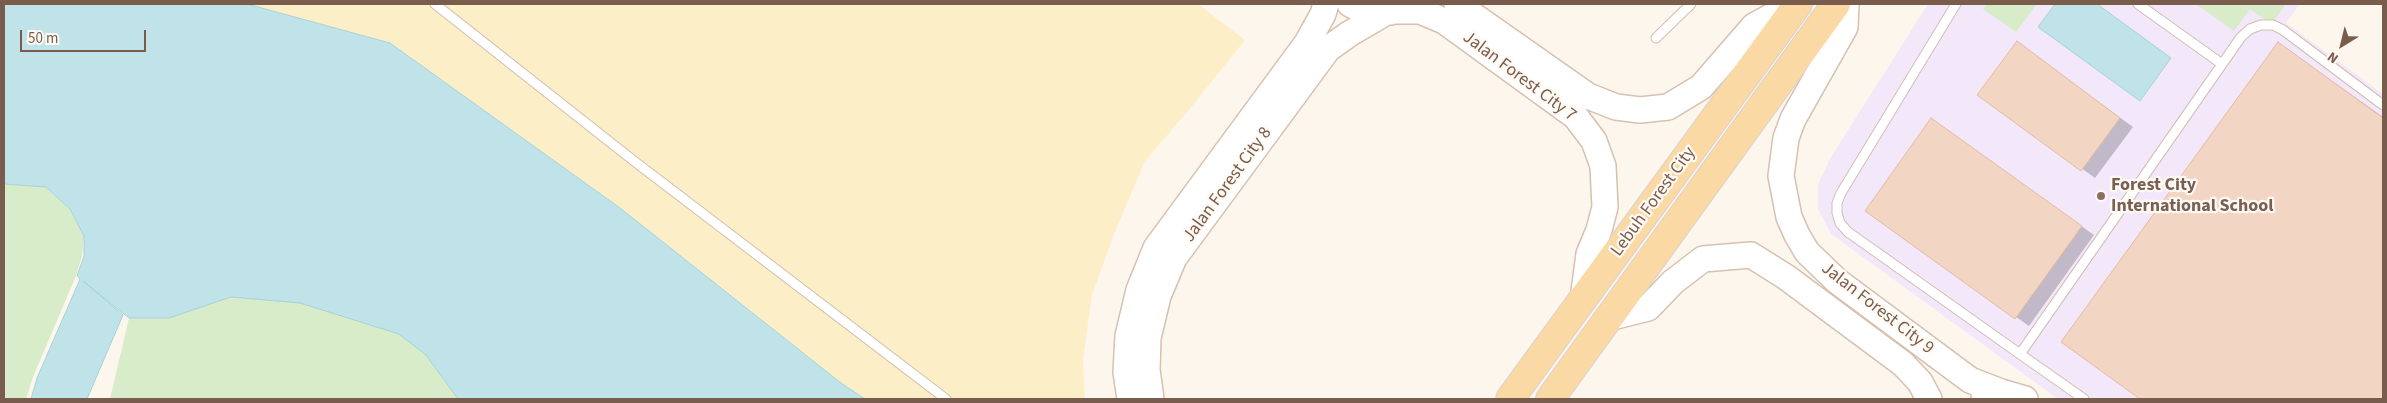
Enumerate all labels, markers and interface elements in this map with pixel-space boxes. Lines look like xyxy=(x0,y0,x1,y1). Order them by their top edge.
scale bar xyxy=(22,20,149,52)
north arrow xyxy=(2317,20,2367,70)
street label: Jalan Forest City 7 xyxy=(1458,27,1580,127)
text: 50 m xyxy=(28,28,58,49)
text: N xyxy=(2324,46,2343,68)
street label: Jalan Forest City 8 xyxy=(1179,123,1277,247)
street label: Lebuh Forest City xyxy=(1607,143,1701,261)
place label: Forest City International School xyxy=(2111,175,2273,218)
marker: Forest City International School xyxy=(2095,190,2107,202)
street label: Jalan Forest City 9 xyxy=(1816,258,1938,360)

